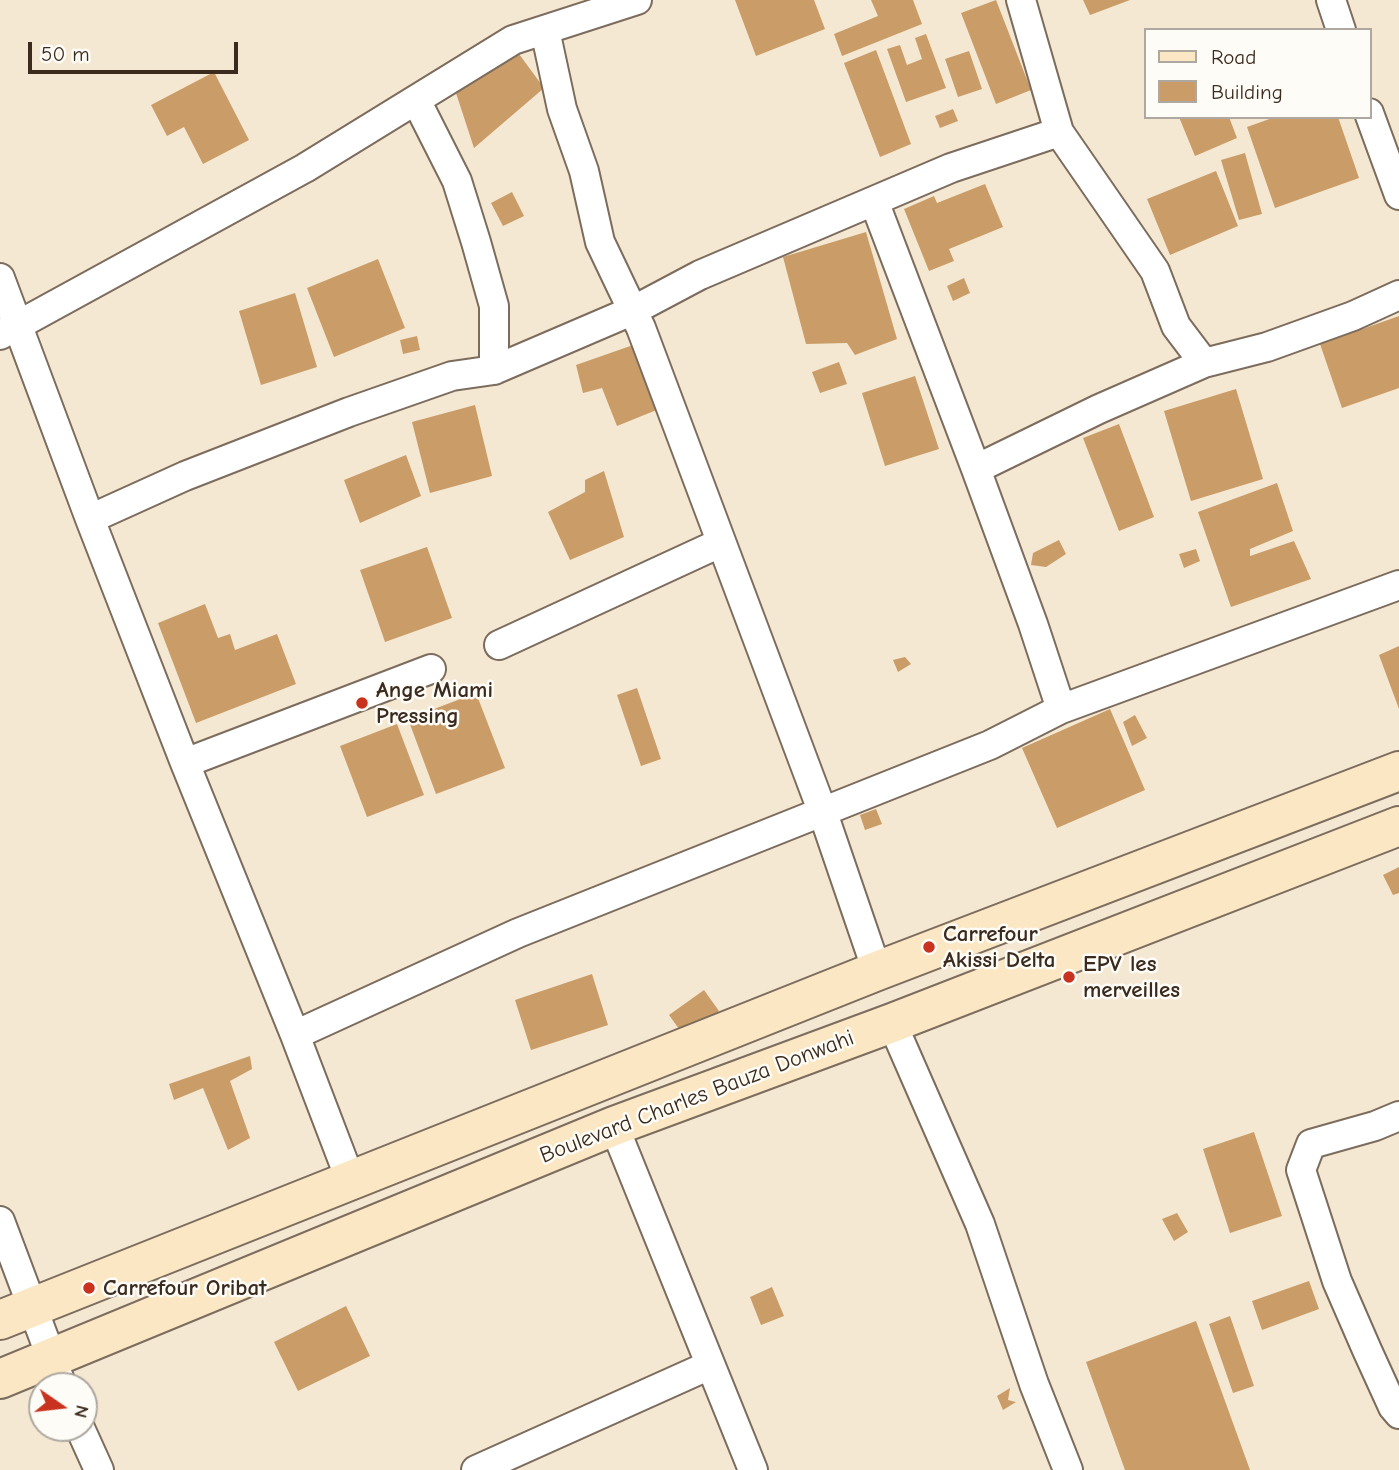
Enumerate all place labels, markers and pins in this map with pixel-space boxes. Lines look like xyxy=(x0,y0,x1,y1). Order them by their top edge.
place label: Ange Miami Pressing xyxy=(376,676,493,730)
marker: Ange Miami Pressing xyxy=(354,695,370,711)
place label: Carrefour Akissi Delta xyxy=(943,920,1056,974)
marker: Carrefour Akissi Delta xyxy=(921,939,937,955)
place label: EPV les merveilles xyxy=(1083,950,1180,1004)
marker: EPV les merveilles xyxy=(1061,969,1077,985)
place label: Carrefour Oribat xyxy=(103,1274,267,1302)
marker: Carrefour Oribat xyxy=(81,1280,97,1296)

